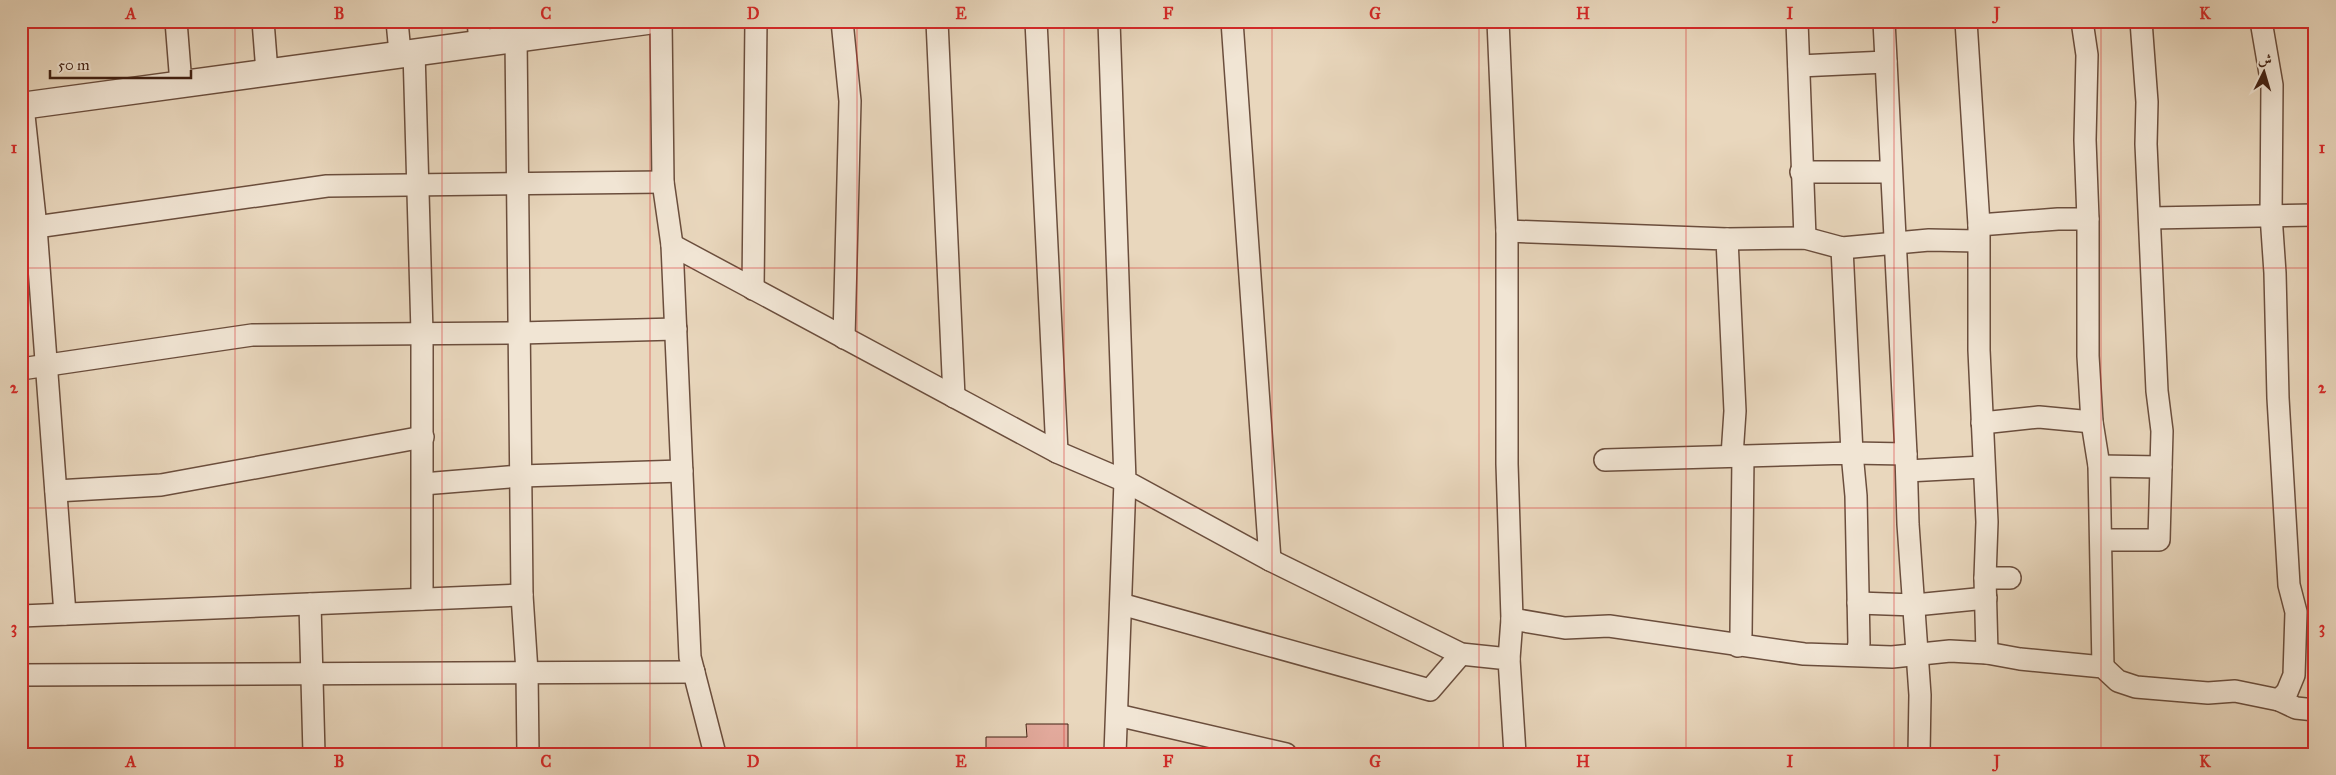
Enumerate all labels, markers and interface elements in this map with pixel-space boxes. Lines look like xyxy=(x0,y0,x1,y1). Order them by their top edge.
text: A xyxy=(125,4,137,23)
text: B xyxy=(334,4,344,23)
text: C xyxy=(541,4,552,23)
text: D xyxy=(747,4,760,23)
text: E xyxy=(955,4,967,23)
text: F xyxy=(1163,4,1174,23)
text: G xyxy=(1369,4,1381,23)
text: H xyxy=(1576,4,1590,23)
text: I xyxy=(1787,4,1794,23)
text: J xyxy=(1992,4,2001,24)
text: K xyxy=(2199,4,2211,23)
scale bar xyxy=(50,48,191,80)
north arrow xyxy=(2238,48,2288,98)
text: ش xyxy=(2257,50,2273,69)
text: 50 m xyxy=(58,56,90,74)
text: 1 xyxy=(11,138,18,157)
text: 1 xyxy=(2319,138,2326,157)
text: 2 xyxy=(10,378,19,397)
text: 2 xyxy=(2318,378,2327,397)
text: 3 xyxy=(11,618,17,638)
text: 3 xyxy=(2319,618,2325,638)
text: A xyxy=(125,752,137,771)
text: B xyxy=(334,752,344,771)
text: C xyxy=(541,752,552,771)
text: D xyxy=(747,752,760,771)
text: E xyxy=(955,752,967,771)
text: F xyxy=(1163,752,1174,771)
text: G xyxy=(1369,752,1381,771)
text: H xyxy=(1576,752,1590,771)
text: I xyxy=(1787,752,1794,771)
text: J xyxy=(1992,752,2001,772)
text: K xyxy=(2199,752,2211,771)

